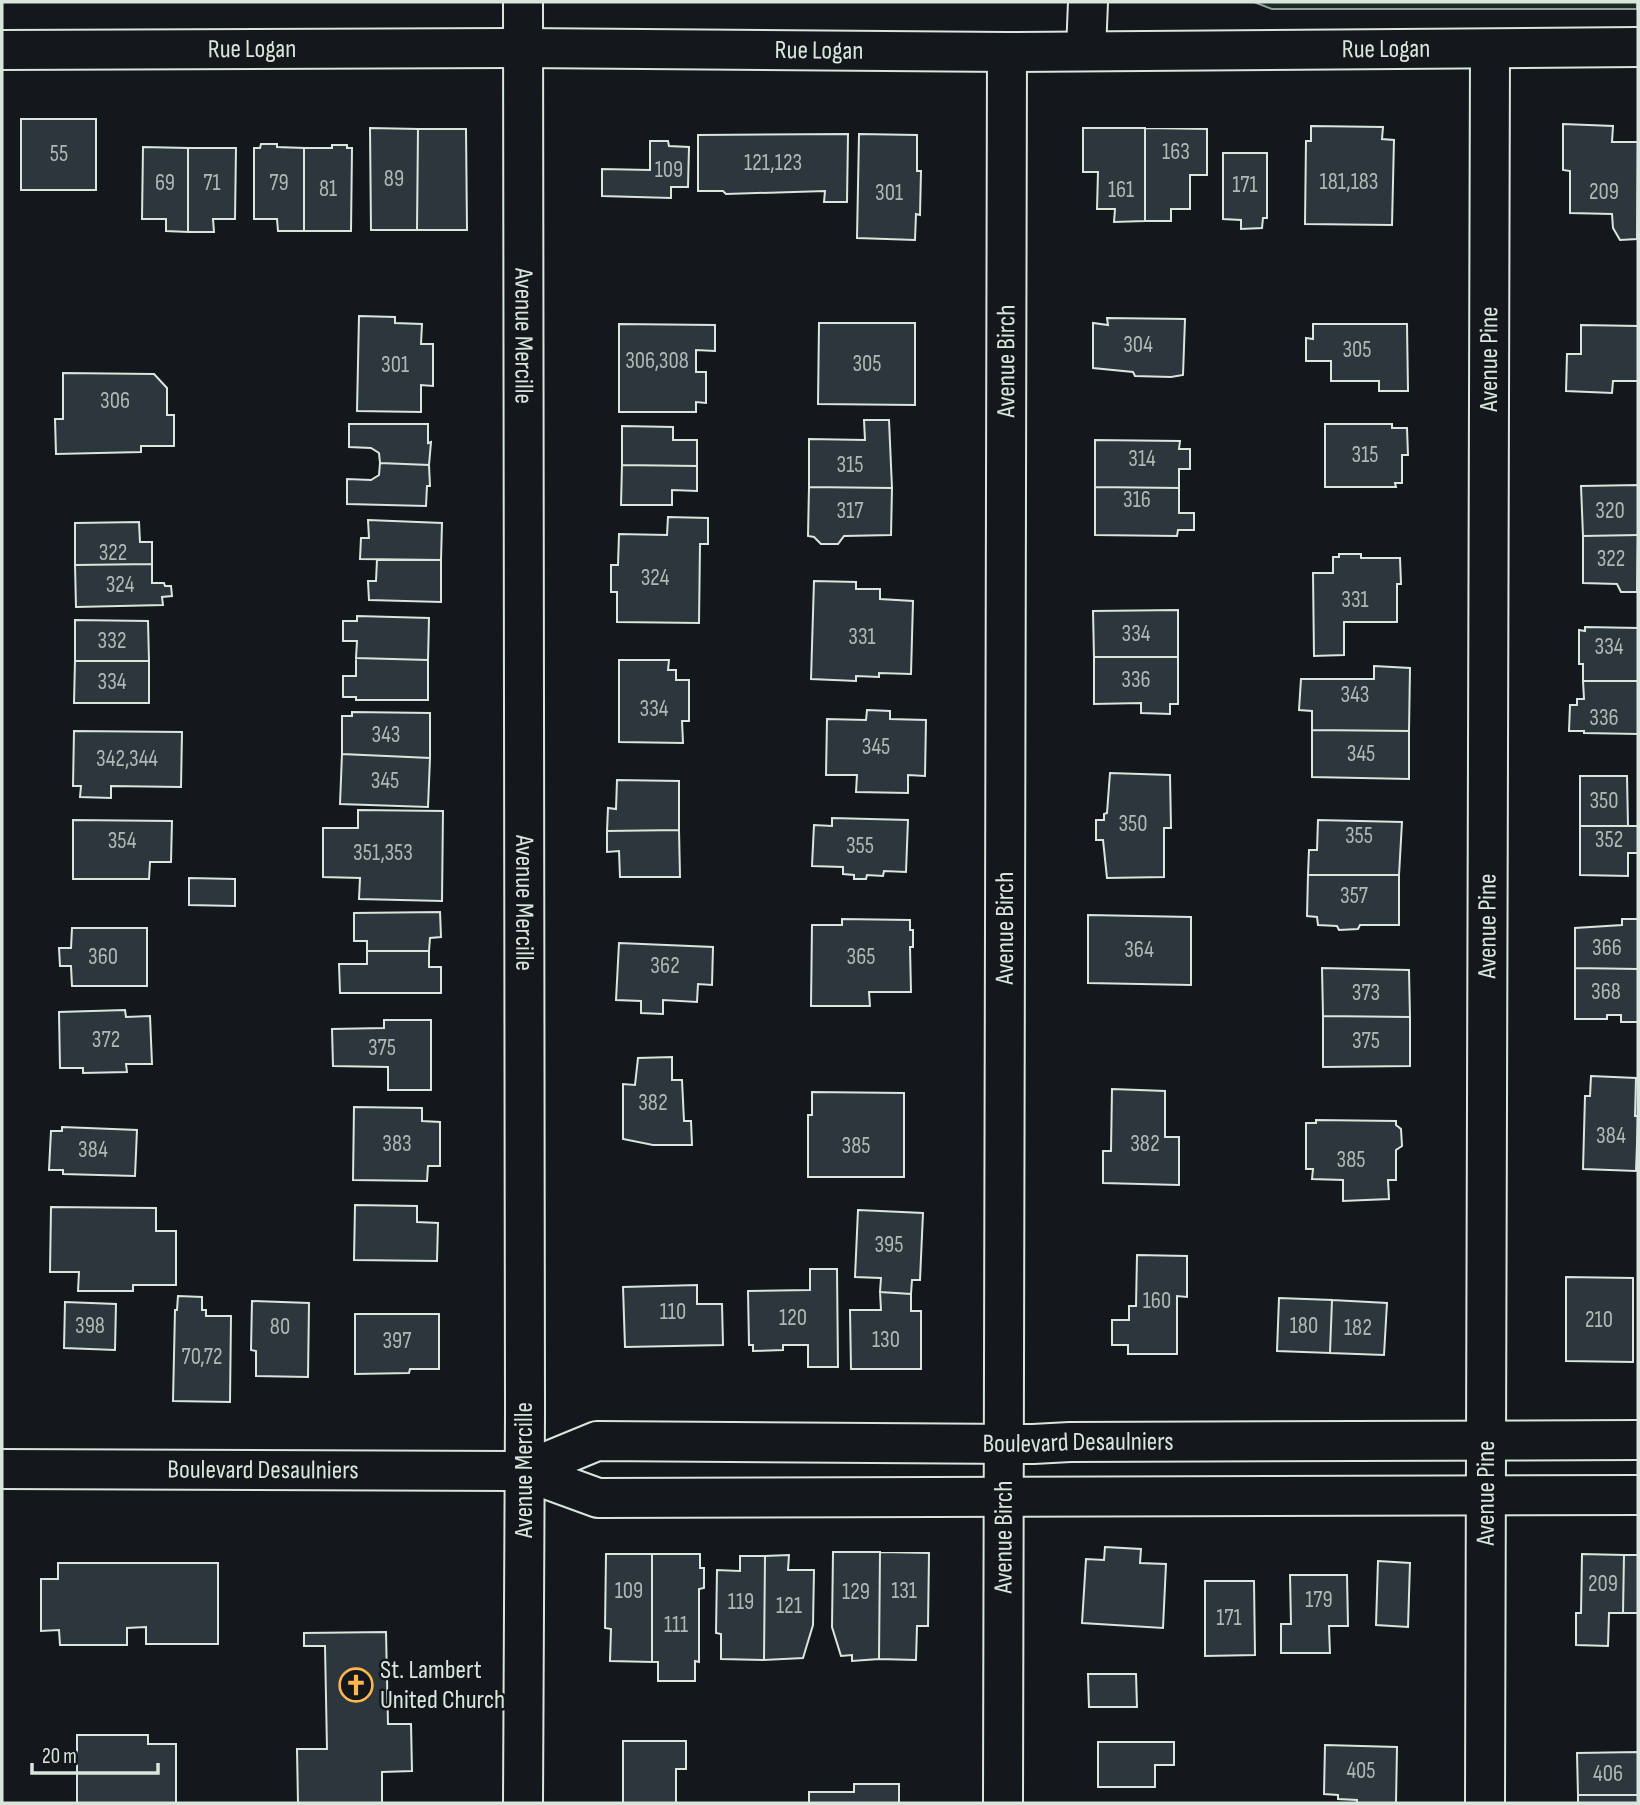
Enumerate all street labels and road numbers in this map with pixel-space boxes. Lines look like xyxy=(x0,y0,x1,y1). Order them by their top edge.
street label: Rue Logan xyxy=(208,33,296,65)
street label: Rue Logan xyxy=(1341,33,1430,65)
street label: Rue Logan xyxy=(774,35,863,66)
street label: Avenue Mercille xyxy=(508,267,539,404)
street label: Avenue Birch xyxy=(991,305,1022,418)
street label: Avenue Pine xyxy=(1473,306,1505,413)
street label: Avenue Mercille xyxy=(509,834,540,971)
street label: Avenue Birch xyxy=(989,872,1021,985)
street label: Avenue Pine xyxy=(1472,873,1503,980)
street label: Avenue Mercille xyxy=(509,1402,540,1539)
street label: Boulevard Desaulniers xyxy=(982,1426,1174,1460)
street label: Avenue Pine xyxy=(1470,1440,1502,1547)
street label: Boulevard Desaulniers xyxy=(167,1454,359,1486)
street label: Avenue Birch xyxy=(988,1481,1019,1594)

